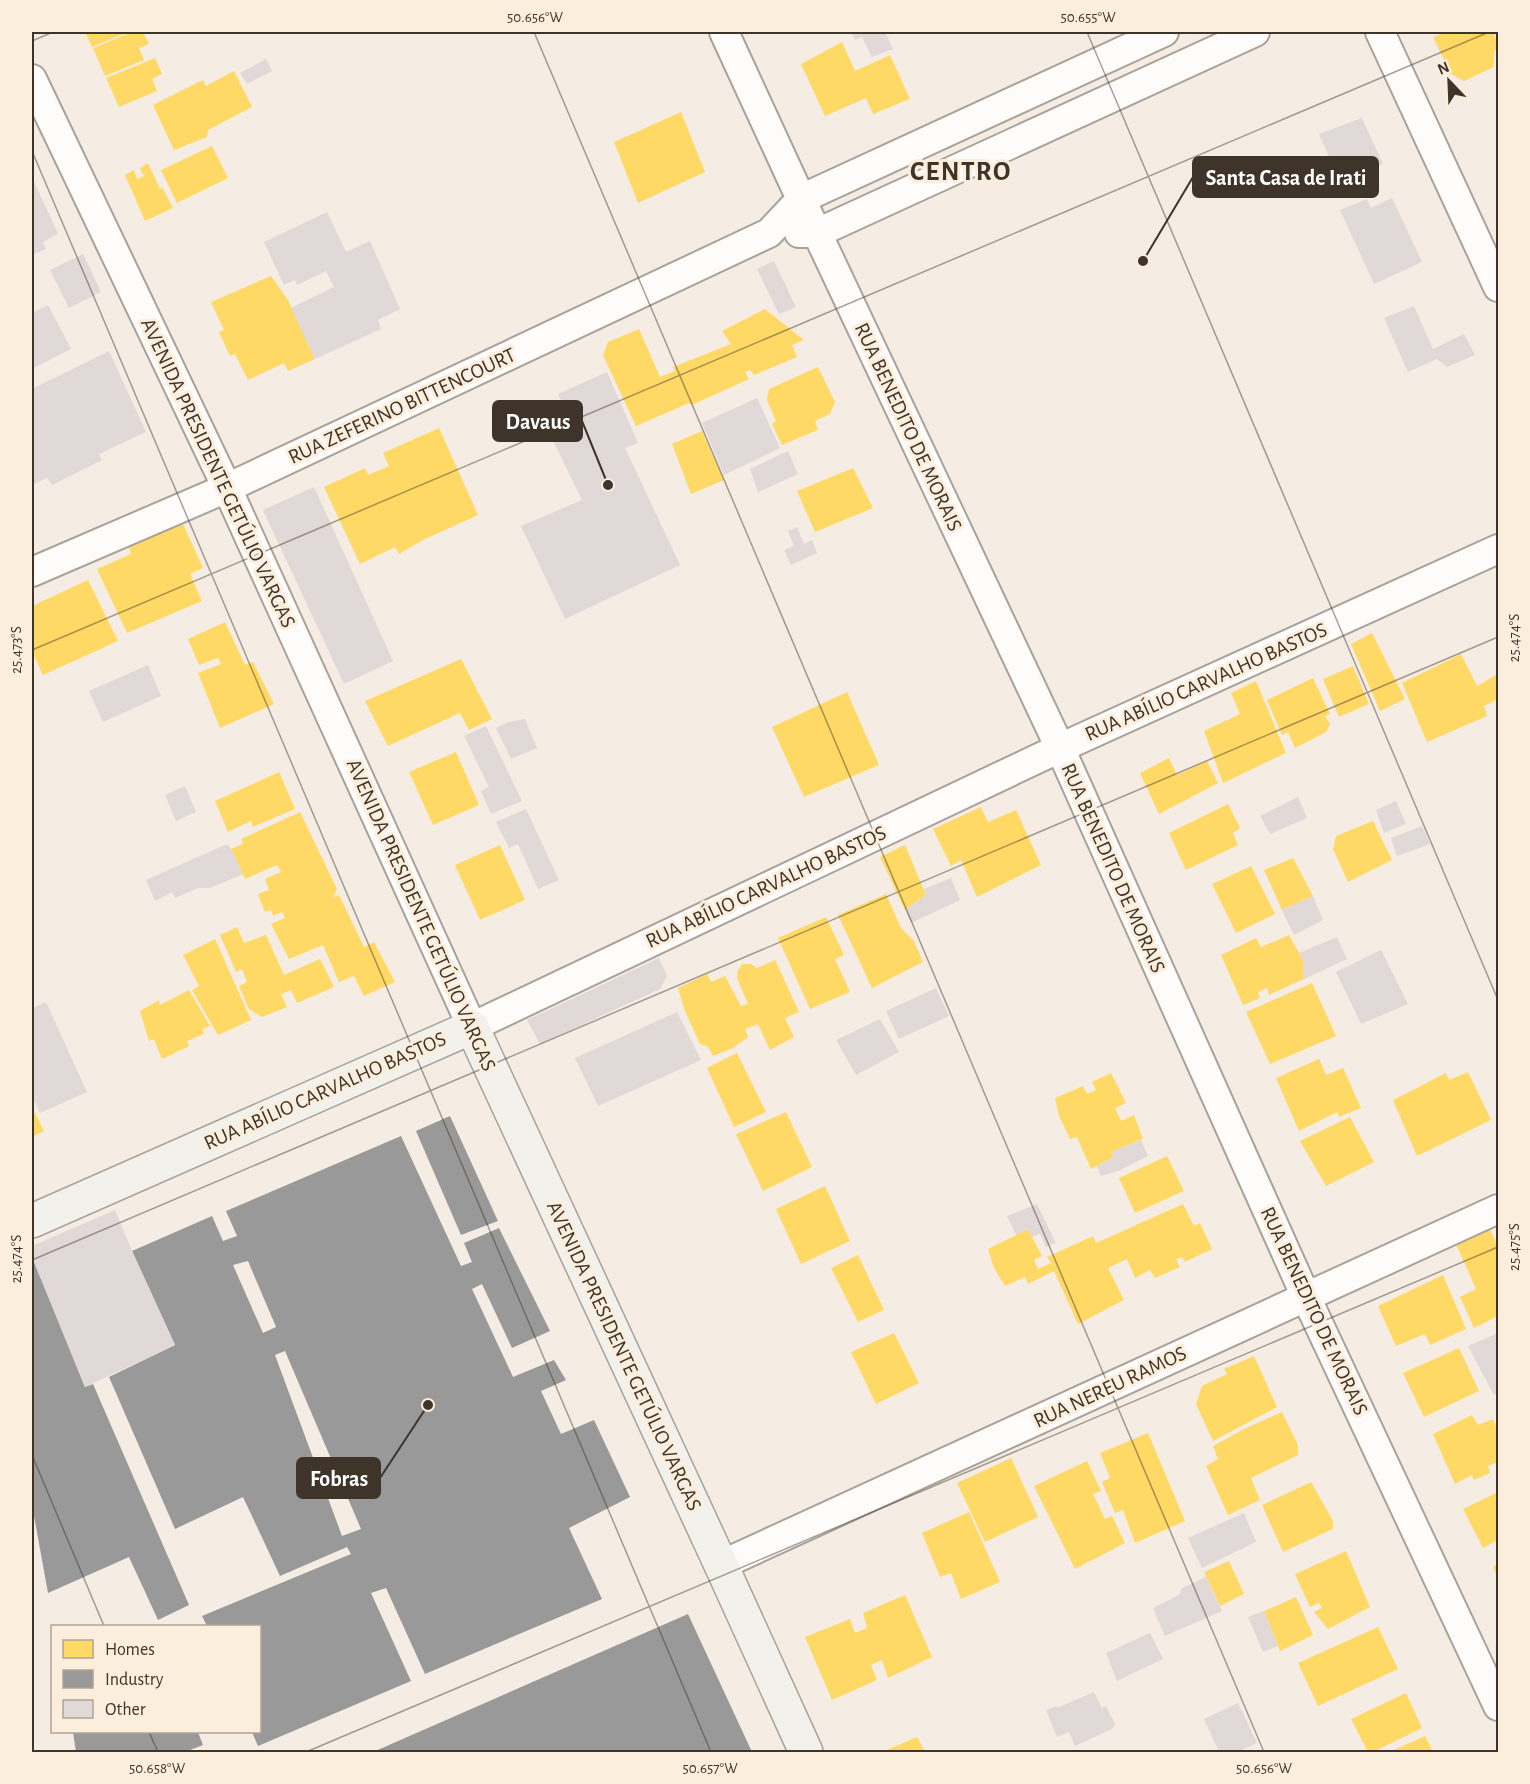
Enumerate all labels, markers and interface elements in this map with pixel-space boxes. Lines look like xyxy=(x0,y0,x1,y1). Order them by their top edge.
text: 50.656°W xyxy=(507,10,564,25)
text: 50.655°W xyxy=(1060,10,1116,25)
north arrow xyxy=(1419,51,1479,111)
text: N xyxy=(1435,59,1452,78)
callout: Santa Casa de Irati xyxy=(1193,157,1378,197)
district label: CENTRO xyxy=(910,158,1012,185)
text: Santa Casa de Irati xyxy=(1205,167,1367,189)
street label: AVENIDA PRESIDENTE GETÚLIO VARGAS xyxy=(137,314,301,631)
street label: RUA BENEDITO DE MORAIS xyxy=(851,320,966,534)
street label: RUA ZEFERINO BITTENCOURT xyxy=(285,344,519,468)
callout: Davaus xyxy=(493,401,582,441)
text: Davaus xyxy=(506,411,570,433)
text: 25.474°S xyxy=(1507,614,1522,662)
street label: RUA ABÍLIO CARVALHO BASTOS xyxy=(1081,617,1330,745)
text: 25.473°S xyxy=(9,626,24,674)
street label: AVENIDA PRESIDENTE GETÚLIO VARGAS xyxy=(342,755,501,1074)
street label: RUA BENEDITO DE MORAIS xyxy=(1057,760,1169,976)
street label: RUA ABÍLIO CARVALHO BASTOS xyxy=(642,820,889,952)
street label: RUA ABÍLIO CARVALHO BASTOS xyxy=(200,1026,449,1154)
street label: AVENIDA PRESIDENTE GETÚLIO VARGAS xyxy=(543,1197,707,1514)
street label: RUA BENEDITO DE MORAIS xyxy=(1257,1204,1372,1418)
text: 25.475°S xyxy=(1507,1223,1522,1271)
text: 25.474°S xyxy=(9,1235,24,1283)
street label: RUA NEREU RAMOS xyxy=(1030,1342,1190,1432)
callout: Fobras xyxy=(297,1458,380,1498)
text: Fobras xyxy=(310,1468,368,1490)
legend xyxy=(51,1625,261,1733)
text: Homes xyxy=(105,1641,155,1659)
text: Industry xyxy=(105,1671,164,1689)
text: Other xyxy=(105,1701,146,1719)
text: 50.658°W xyxy=(129,1761,186,1776)
text: 50.657°W xyxy=(682,1761,738,1776)
text: 50.656°W xyxy=(1236,1761,1293,1776)

